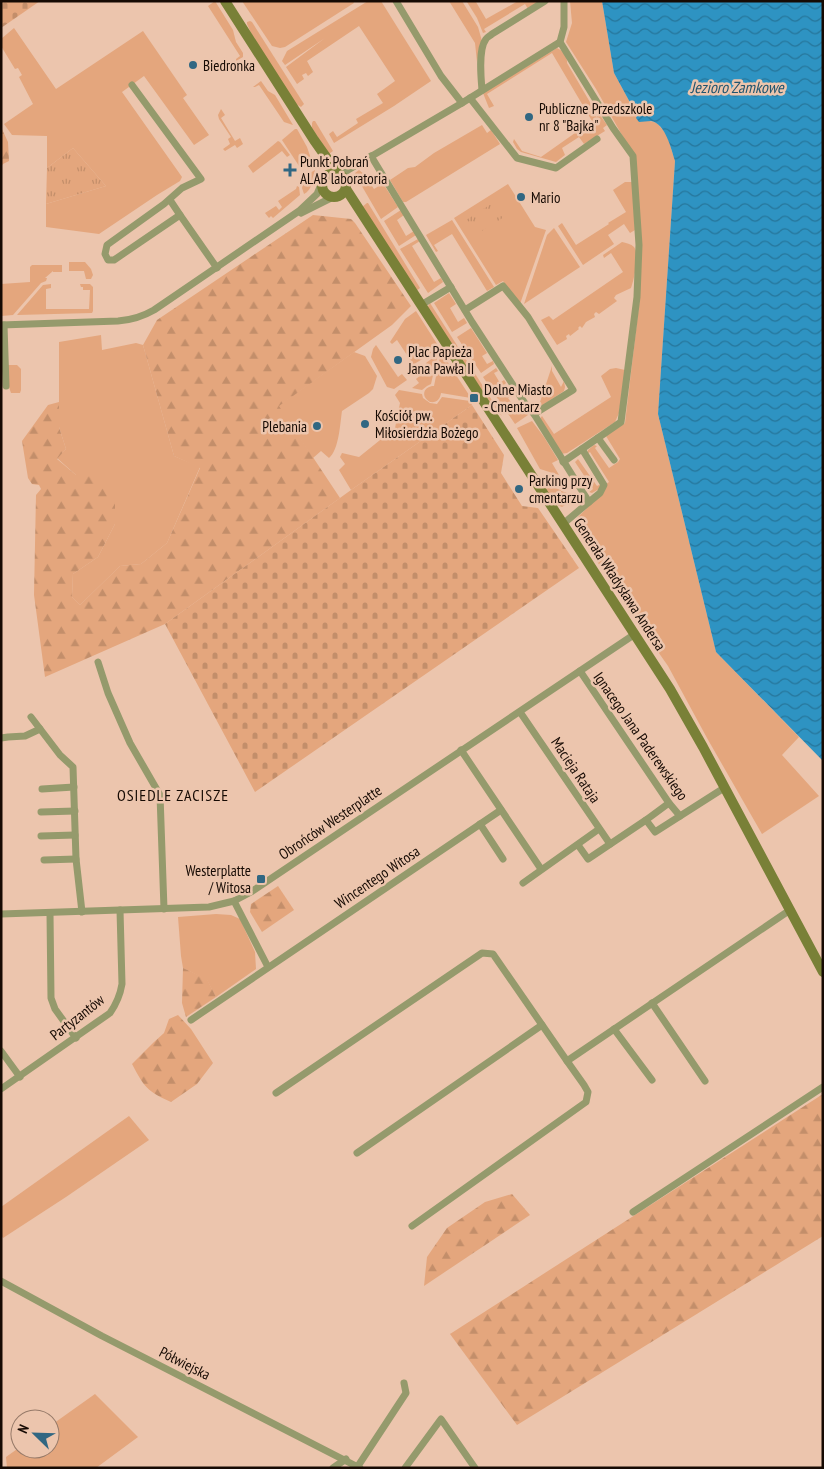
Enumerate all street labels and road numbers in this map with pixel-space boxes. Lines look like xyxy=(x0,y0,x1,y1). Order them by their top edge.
street label: Generała Władysława Andersa xyxy=(570,514,670,654)
street label: Ignacego Jana Paderewskiego xyxy=(589,668,693,804)
street label: Macieja Rataja xyxy=(547,733,605,807)
street label: Obrońców Westerplatte xyxy=(275,780,385,864)
street label: Wincentego Witosa xyxy=(331,842,423,912)
street label: Partyzantów xyxy=(46,990,108,1044)
street label: Półwiejska xyxy=(156,1342,214,1384)

